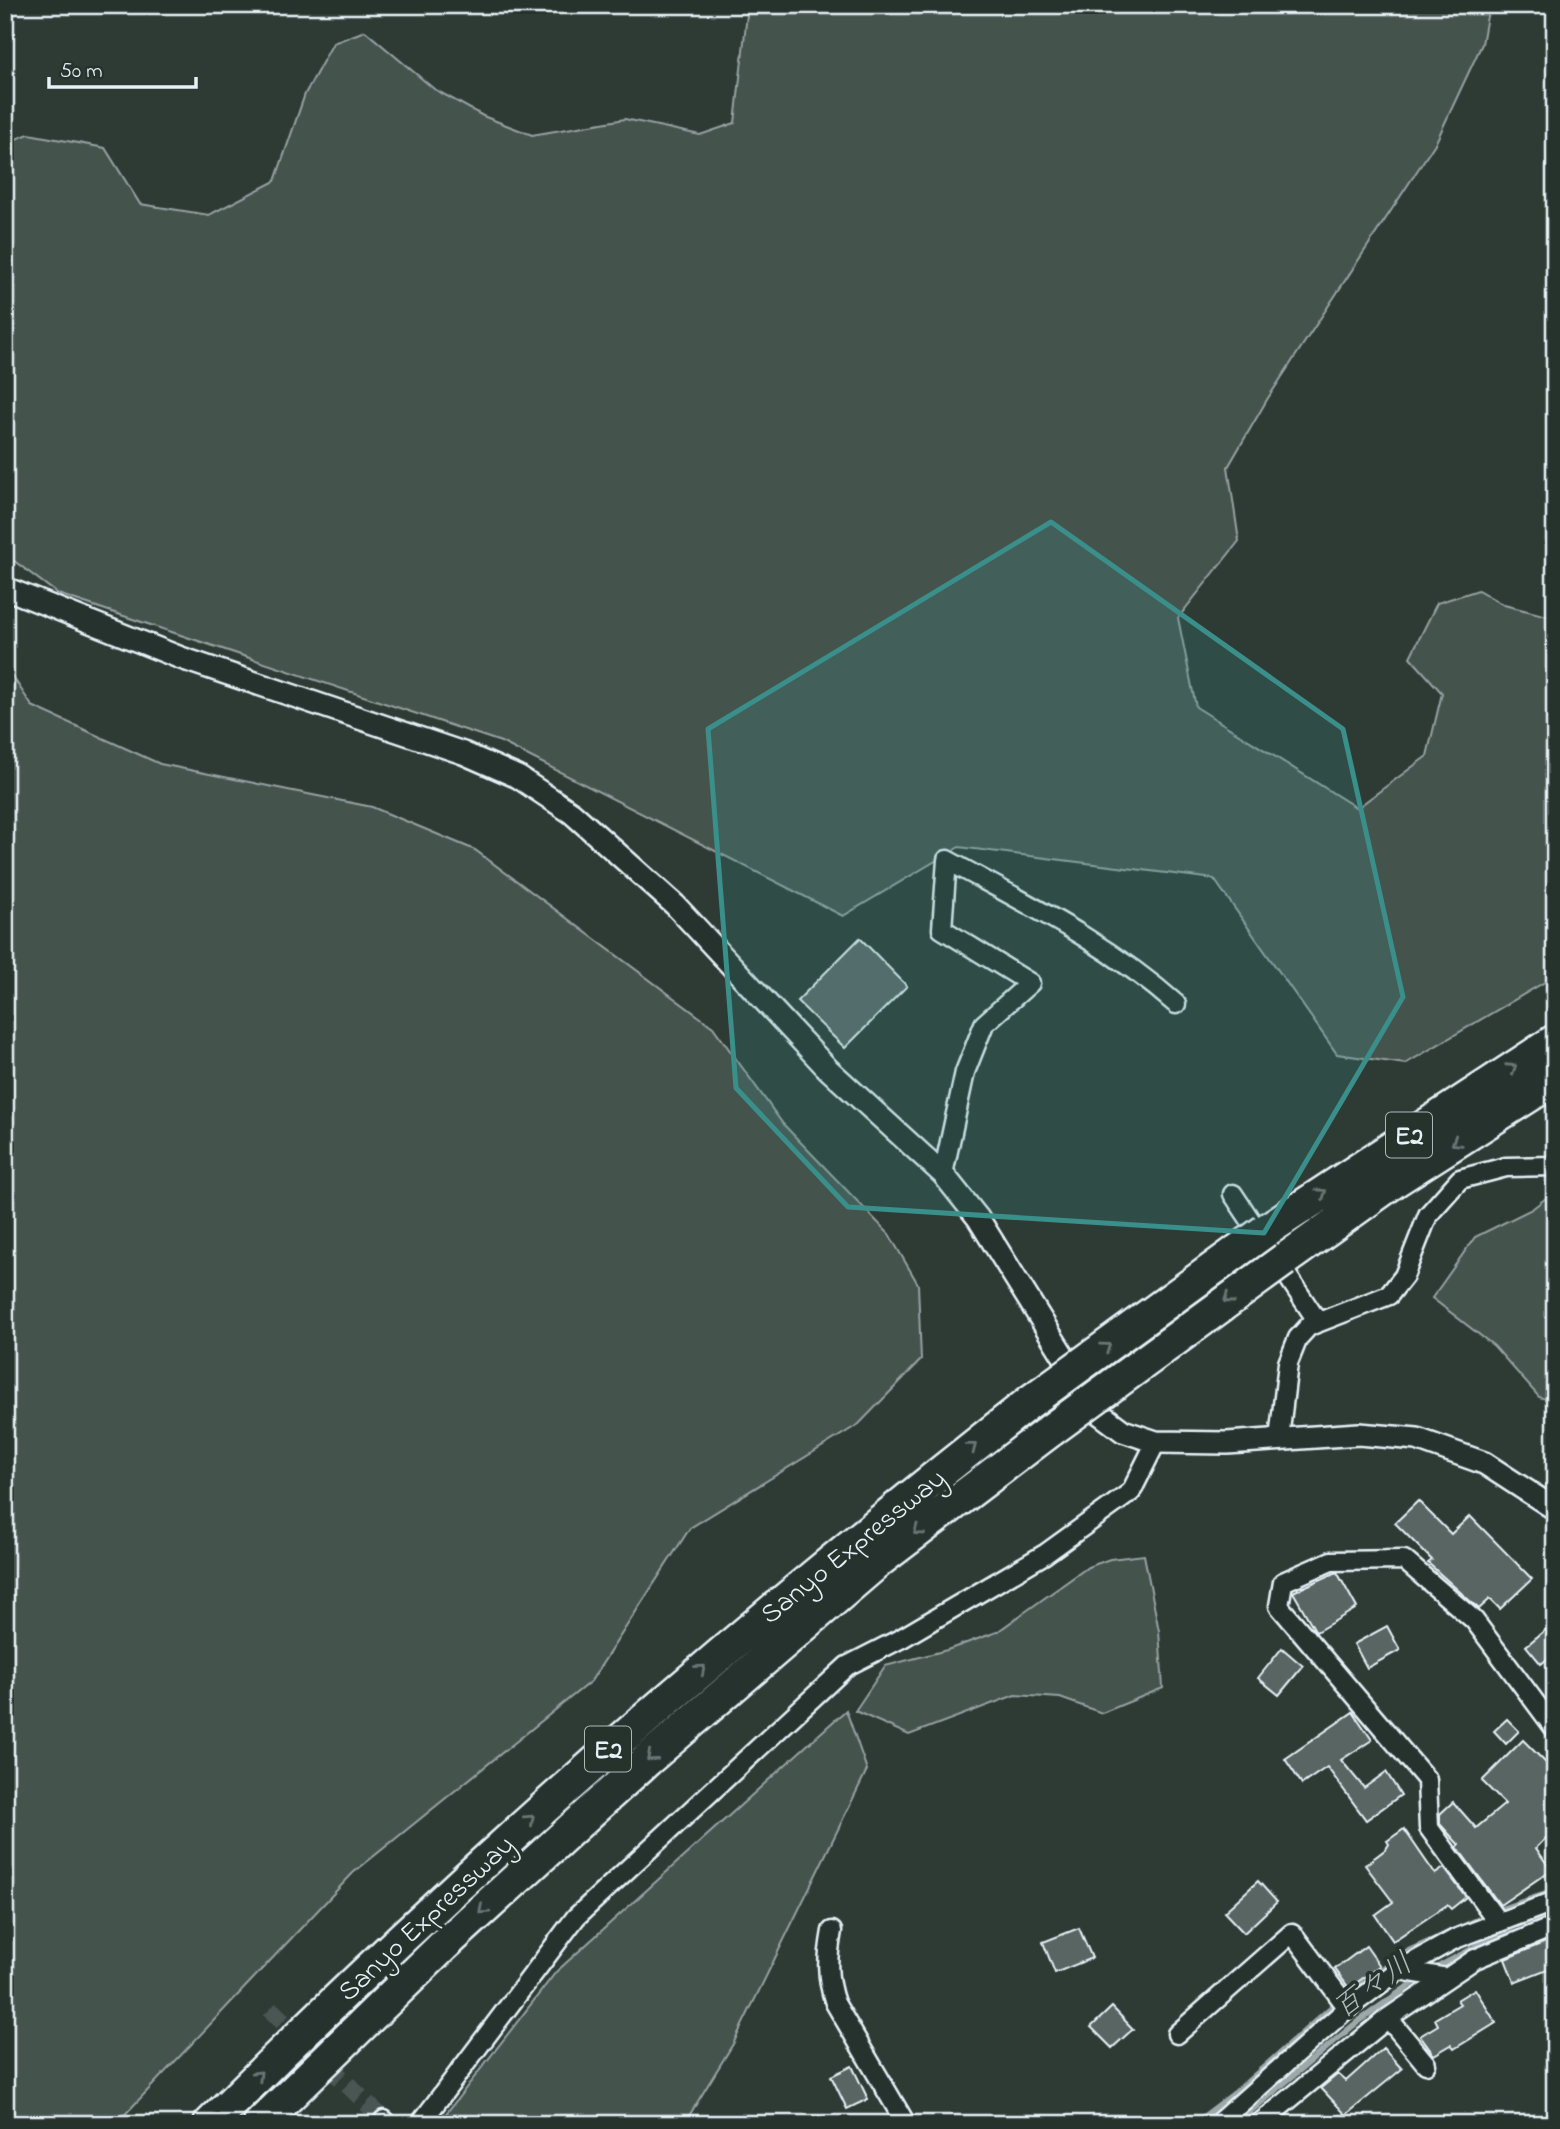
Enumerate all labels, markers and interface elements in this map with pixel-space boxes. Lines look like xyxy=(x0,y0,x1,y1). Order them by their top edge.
scale bar xyxy=(49,46,196,90)
text: 50 m xyxy=(60,57,103,87)
one-way arrow xyxy=(1504,1064,1517,1077)
road number: E2 xyxy=(1386,1112,1432,1158)
one-way arrow xyxy=(1450,1134,1463,1147)
one-way arrow xyxy=(1314,1189,1327,1201)
one-way arrow xyxy=(1223,1291,1236,1303)
one-way arrow xyxy=(1098,1343,1111,1355)
one-way arrow xyxy=(965,1443,977,1456)
street label: Sanyo Expressway xyxy=(753,1460,956,1636)
one-way arrow xyxy=(914,1522,926,1535)
one-way arrow xyxy=(693,1665,706,1677)
road number: E2 xyxy=(585,1726,631,1772)
one-way arrow xyxy=(646,1749,659,1761)
one-way arrow xyxy=(522,1814,535,1827)
street label: Sanyo Expressway xyxy=(330,1827,525,2012)
one-way arrow xyxy=(478,1901,491,1914)
water label: 百々川 xyxy=(1324,1943,1423,2032)
one-way arrow xyxy=(250,2071,263,2084)

